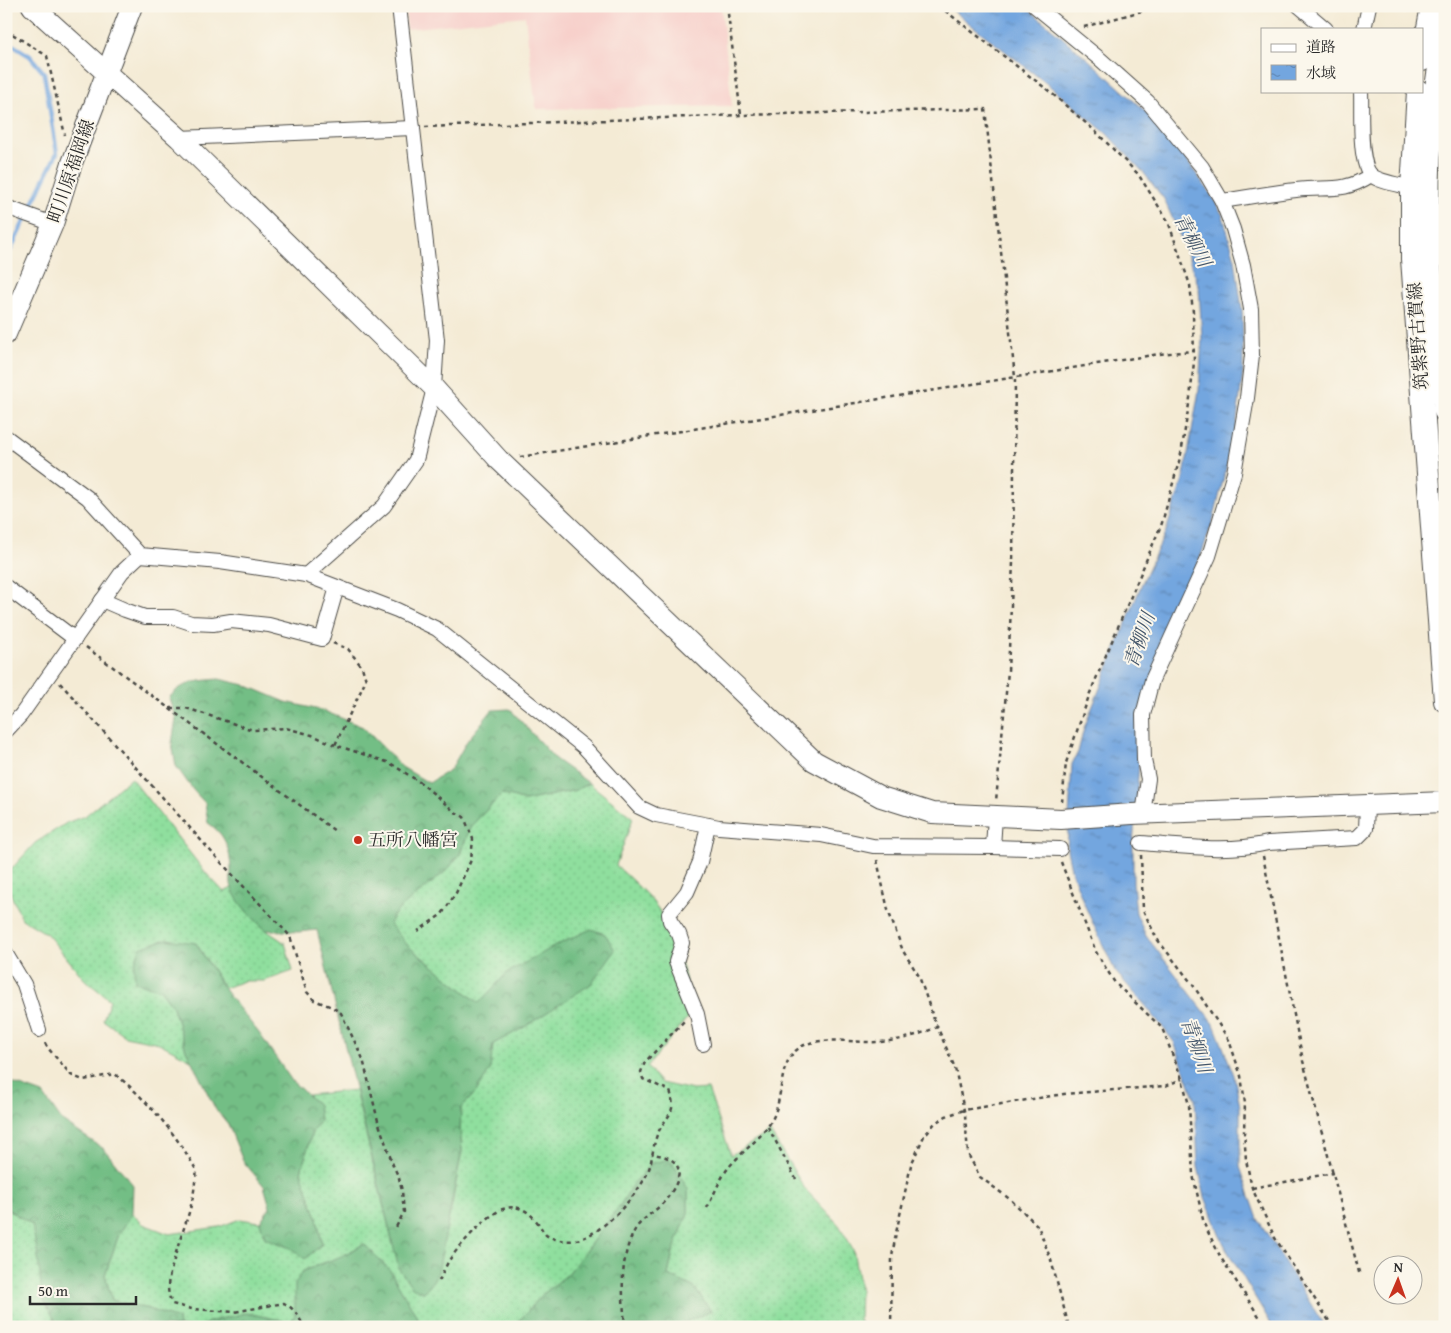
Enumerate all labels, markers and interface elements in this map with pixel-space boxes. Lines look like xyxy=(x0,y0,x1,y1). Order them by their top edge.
legend xyxy=(1261,28,1424,92)
text: 道路 xyxy=(1306,36,1336,57)
text: 水域 xyxy=(1306,62,1336,83)
street label: 町川原福岡線 xyxy=(40,115,101,226)
water label: 青柳川 xyxy=(1167,208,1220,273)
street label: 筑紫野古賀線 xyxy=(1400,281,1435,391)
water label: 青柳川 xyxy=(1116,607,1162,672)
place label: 五所八幡宮 xyxy=(368,826,458,853)
marker: 五所八幡宮 xyxy=(352,834,364,846)
water label: 青柳川 xyxy=(1174,1013,1220,1078)
north arrow xyxy=(1374,1256,1424,1306)
text: N xyxy=(1393,1257,1404,1277)
scale bar xyxy=(30,1273,136,1305)
text: 50 m xyxy=(38,1280,69,1301)

